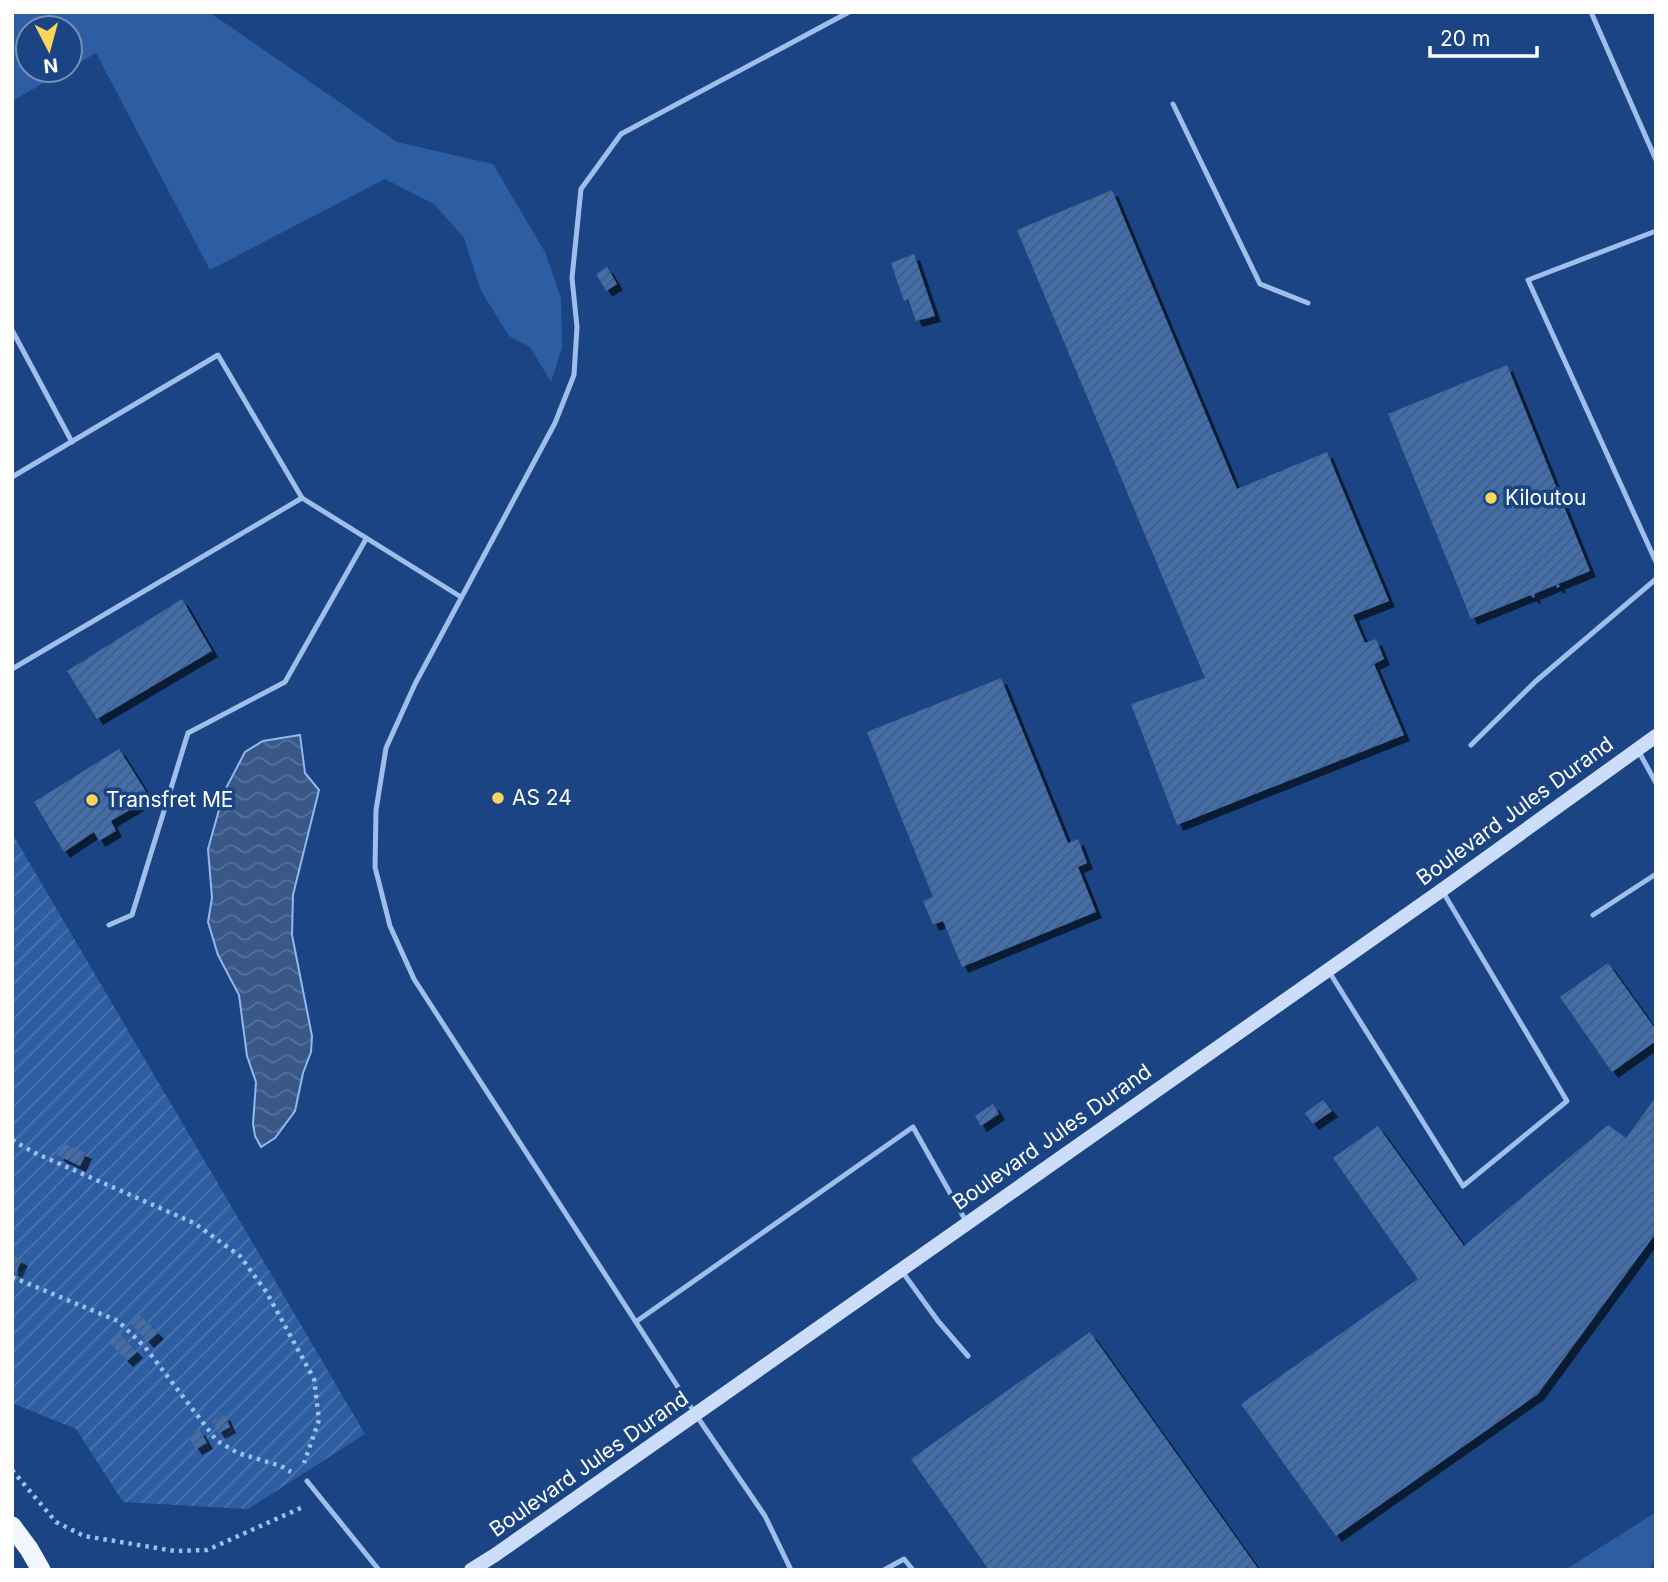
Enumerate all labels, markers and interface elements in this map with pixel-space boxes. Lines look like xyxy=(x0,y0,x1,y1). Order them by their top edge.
north arrow xyxy=(14,14,84,84)
scale bar xyxy=(1430,14,1537,58)
text: 20 m xyxy=(1440,26,1490,51)
text: N xyxy=(42,53,59,78)
place label: Kiloutou xyxy=(1505,485,1586,510)
marker: Kiloutou xyxy=(1483,490,1499,506)
street label: Boulevard Jules Durand xyxy=(1412,731,1618,890)
place label: AS 24 xyxy=(512,785,572,810)
place label: Transfret ME xyxy=(106,787,234,812)
marker: AS 24 xyxy=(490,790,506,806)
marker: Transfret ME xyxy=(84,792,100,808)
street label: Boulevard Jules Durand xyxy=(948,1058,1156,1215)
street label: Boulevard Jules Durand xyxy=(485,1385,693,1542)

